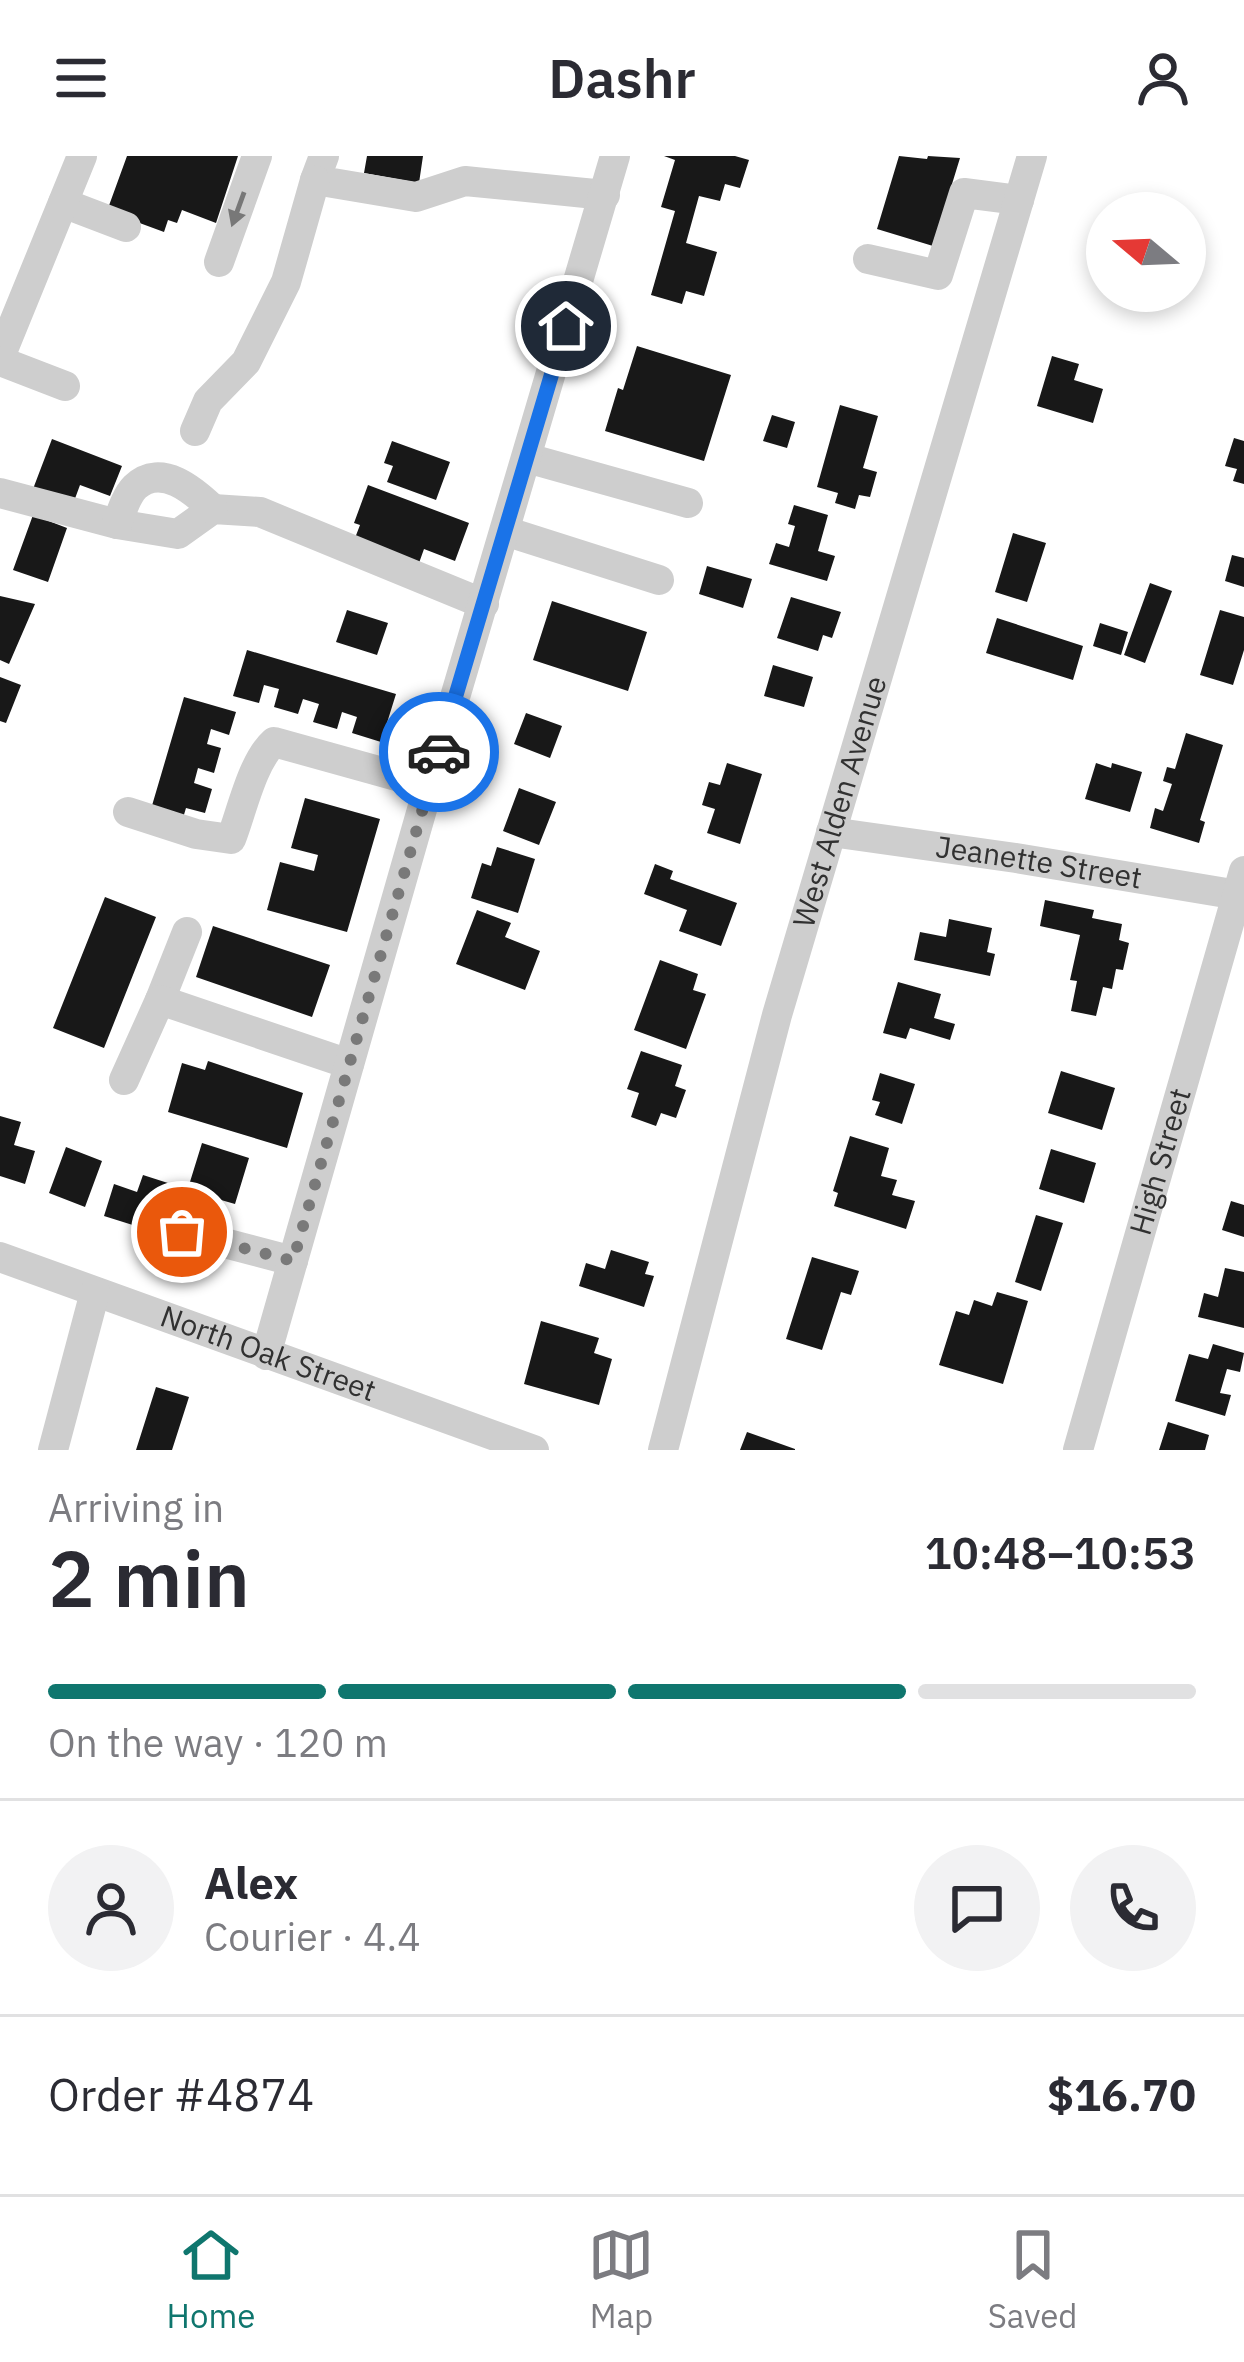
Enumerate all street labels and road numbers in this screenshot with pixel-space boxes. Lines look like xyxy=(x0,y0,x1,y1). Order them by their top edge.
street label: West Alden Avenue xyxy=(783,671,895,932)
street label: Jeanette Street xyxy=(933,826,1145,897)
street label: High Street xyxy=(1120,1083,1199,1239)
street label: North Oak Street xyxy=(155,1296,382,1409)

